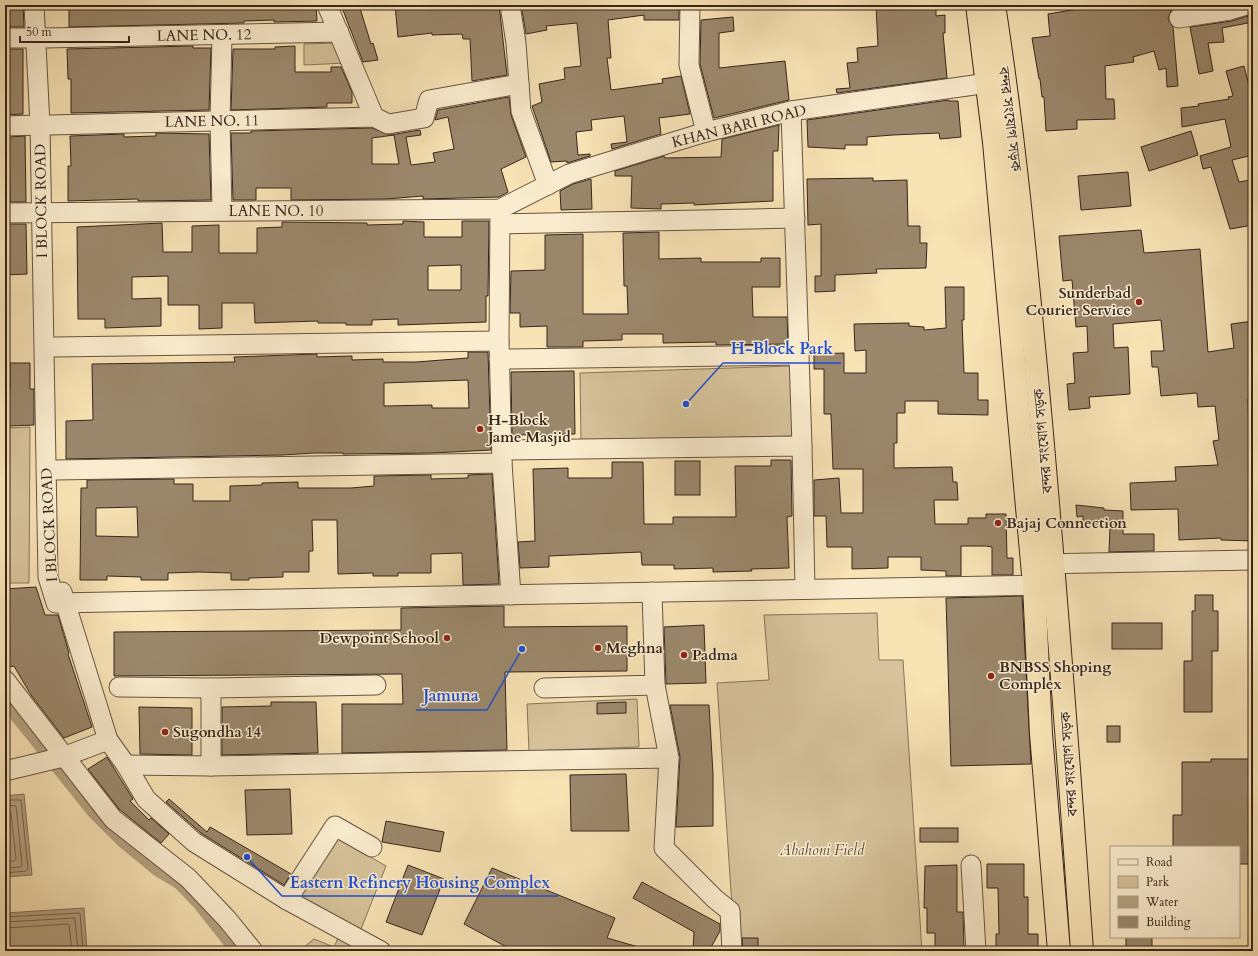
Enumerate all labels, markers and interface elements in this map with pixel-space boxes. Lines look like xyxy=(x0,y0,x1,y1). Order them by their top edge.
scale bar xyxy=(20,18,129,44)
text: 50 m xyxy=(26,24,53,40)
street label: LANE NO. 12 xyxy=(156,24,252,46)
street label: বন্দর সংযোগ সড়ক xyxy=(994,65,1026,173)
street label: KHAN BARI ROAD xyxy=(670,100,808,152)
street label: LANE NO. 11 xyxy=(164,110,260,132)
street label: I BLOCK ROAD xyxy=(30,144,52,258)
street label: LANE NO. 10 xyxy=(229,201,324,221)
place label: Sunderbad Courier Service xyxy=(1026,283,1131,320)
marker: Sunderbad Courier Service xyxy=(1134,297,1144,307)
callout: H-Block Park xyxy=(723,335,841,363)
text: H-Block Park xyxy=(731,338,833,360)
street label: বন্দর সংযোগ সড়ক xyxy=(1028,387,1058,495)
place label: H-Block Jame Masjid xyxy=(486,410,571,447)
marker: H-Block Jame Masjid xyxy=(475,424,485,434)
street label: I BLOCK ROAD xyxy=(36,467,62,583)
place label: Bajaj Connection xyxy=(1006,513,1127,533)
marker: Bajaj Connection xyxy=(993,518,1003,528)
place label: Dewpoint School xyxy=(320,628,440,648)
marker: Dewpoint School xyxy=(442,633,452,643)
place label: Meghna xyxy=(606,638,664,658)
marker: Meghna xyxy=(593,643,603,653)
place label: Padma xyxy=(692,645,739,665)
marker: Padma xyxy=(679,650,689,660)
place label: BNBSS Shoping Complex xyxy=(999,657,1111,694)
marker: BNBSS Shoping Complex xyxy=(986,671,996,681)
callout: Jamuna xyxy=(416,682,487,710)
text: Jamuna xyxy=(421,685,479,707)
street label: বন্দর সংযোগ সড়ক xyxy=(1055,711,1083,818)
place label: Sugondha 14 xyxy=(173,722,261,742)
marker: Sugondha 14 xyxy=(160,727,170,737)
park label: Abahoni Field xyxy=(779,840,865,860)
legend xyxy=(1110,846,1240,938)
text: Road xyxy=(1146,854,1173,870)
callout: Eastern Refinery Housing Complex xyxy=(282,868,558,896)
text: Eastern Refinery Housing Complex xyxy=(290,872,550,894)
text: Park xyxy=(1146,874,1170,890)
text: Water xyxy=(1145,894,1179,910)
text: Building xyxy=(1146,914,1191,930)

